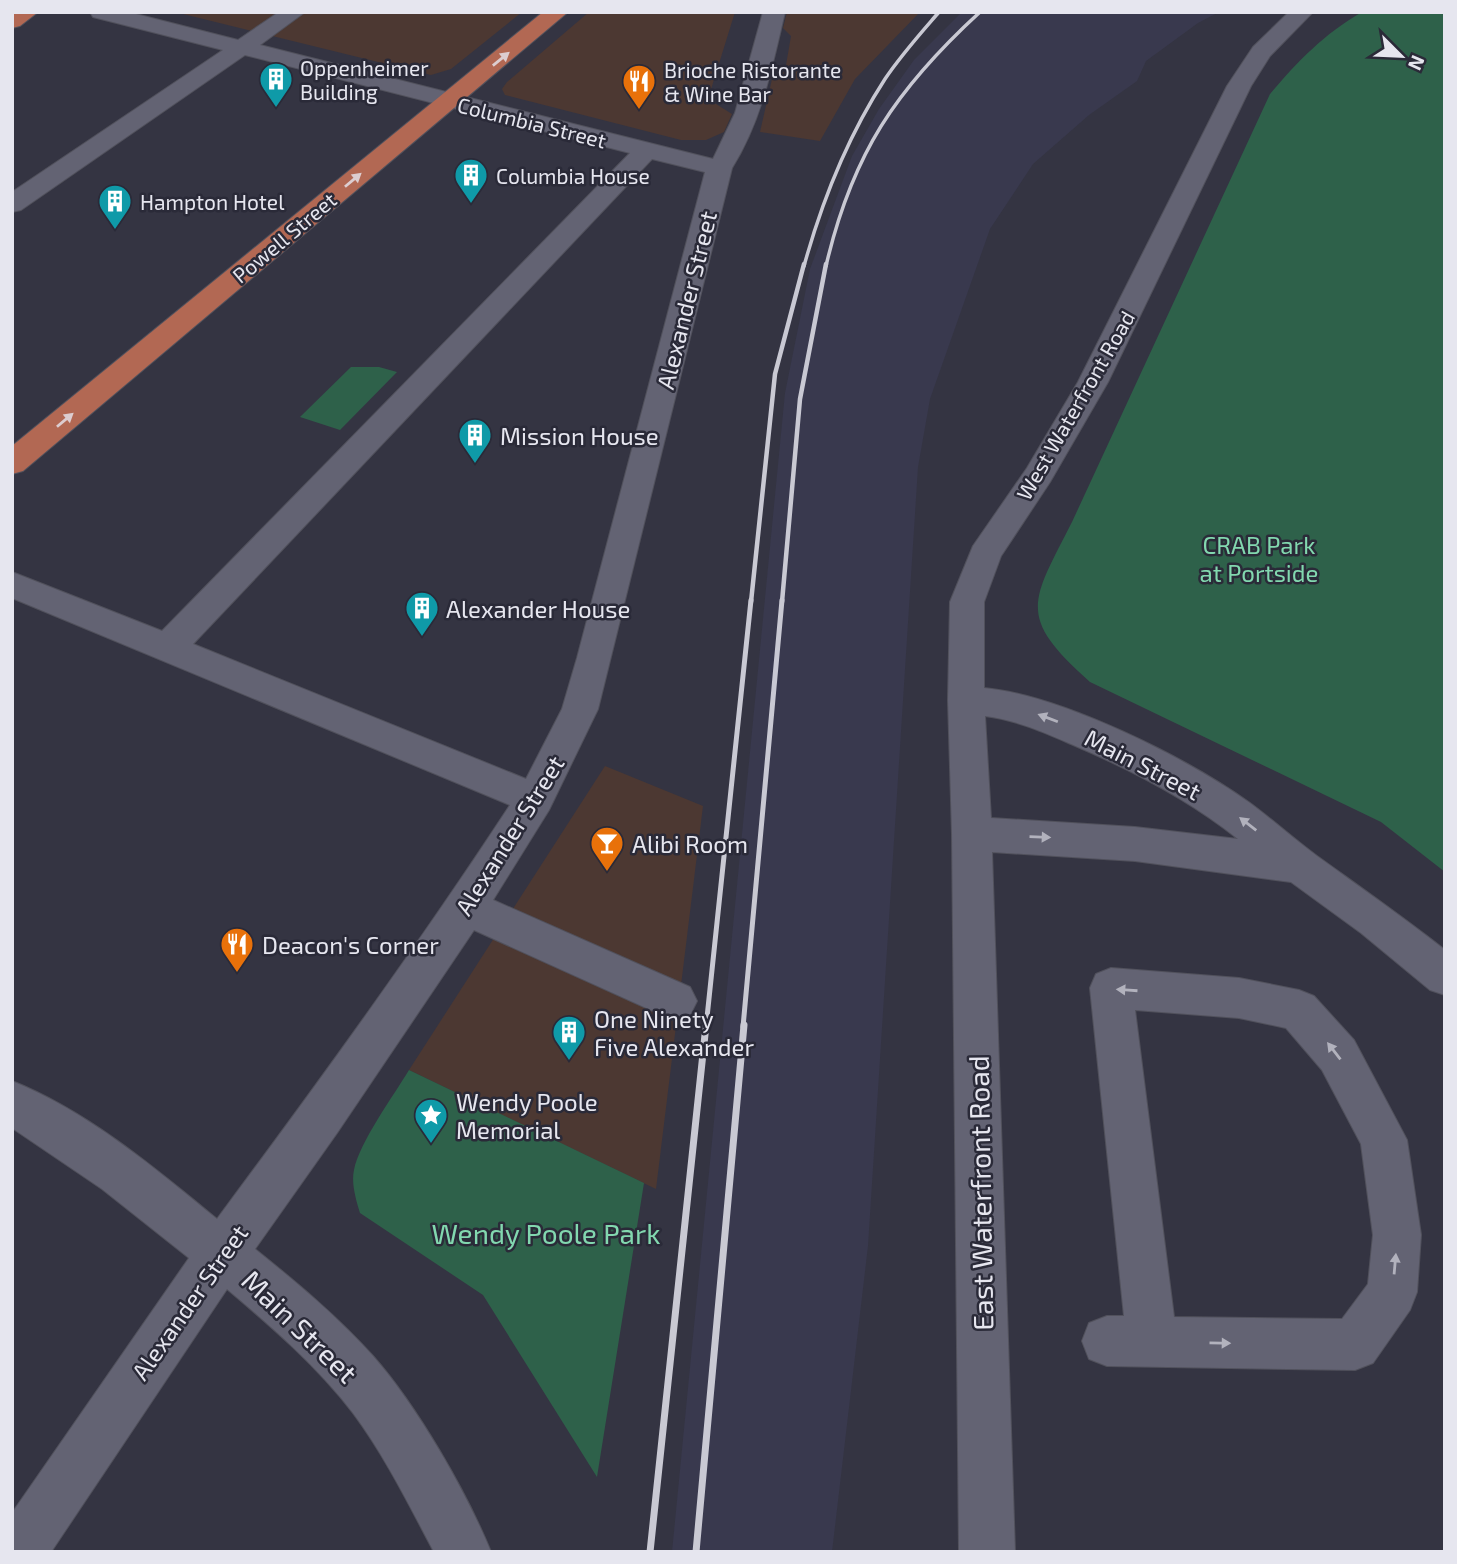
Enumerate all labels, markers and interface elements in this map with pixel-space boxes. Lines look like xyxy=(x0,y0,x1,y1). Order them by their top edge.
north arrow xyxy=(1366,21,1436,91)
one-way arrow xyxy=(492,52,509,67)
text: N xyxy=(1404,52,1430,74)
place label: Oppenheimer Building xyxy=(300,55,429,104)
place label: Brioche Ristorante & Wine Bar xyxy=(664,57,841,106)
building icon: Oppenheimer Building xyxy=(257,60,295,109)
restaurant icon: Brioche Ristorante & Wine Bar xyxy=(620,62,658,111)
street label: Columbia Street xyxy=(455,91,609,153)
building icon: Columbia House xyxy=(452,156,490,205)
place label: Columbia House xyxy=(496,163,650,188)
one-way arrow xyxy=(344,173,361,188)
building icon: Hampton Hotel xyxy=(96,182,134,231)
street label: Powell Street xyxy=(227,186,341,288)
place label: Hampton Hotel xyxy=(140,189,285,214)
street label: Alexander Street xyxy=(650,208,722,392)
street label: West Waterfront Road xyxy=(1011,306,1139,504)
one-way arrow xyxy=(56,413,73,428)
building icon: Mission House xyxy=(456,416,494,465)
place label: Mission House xyxy=(500,421,659,450)
park label: CRAB Park at Portside xyxy=(1200,530,1318,587)
building icon: Alexander House xyxy=(403,589,441,638)
place label: Alexander House xyxy=(446,594,630,623)
one-way arrow xyxy=(1037,713,1058,724)
street label: Main Street xyxy=(1080,722,1206,806)
street label: Alexander Street xyxy=(448,750,570,920)
one-way arrow xyxy=(1239,818,1257,832)
bar icon: Alibi Room xyxy=(588,824,626,873)
place label: Alibi Room xyxy=(632,829,748,858)
one-way arrow xyxy=(1030,831,1052,842)
restaurant icon: Deacon's Corner xyxy=(218,925,256,974)
place label: Deacon's Corner xyxy=(262,930,439,959)
one-way arrow xyxy=(1116,984,1138,995)
place label: One Ninety Five Alexander xyxy=(594,1004,755,1061)
building icon: One Ninety Five Alexander xyxy=(550,1013,588,1062)
one-way arrow xyxy=(1327,1042,1341,1060)
street label: East Waterfront Road xyxy=(961,1055,999,1331)
place label: Wendy Poole Memorial xyxy=(456,1087,598,1144)
place icon: Wendy Poole Memorial xyxy=(412,1096,450,1145)
park label: Wendy Poole Park xyxy=(432,1216,660,1250)
street label: Alexander Street xyxy=(125,1219,253,1385)
one-way arrow xyxy=(1390,1253,1401,1275)
street label: Main Street xyxy=(235,1263,365,1389)
one-way arrow xyxy=(1210,1337,1232,1349)

